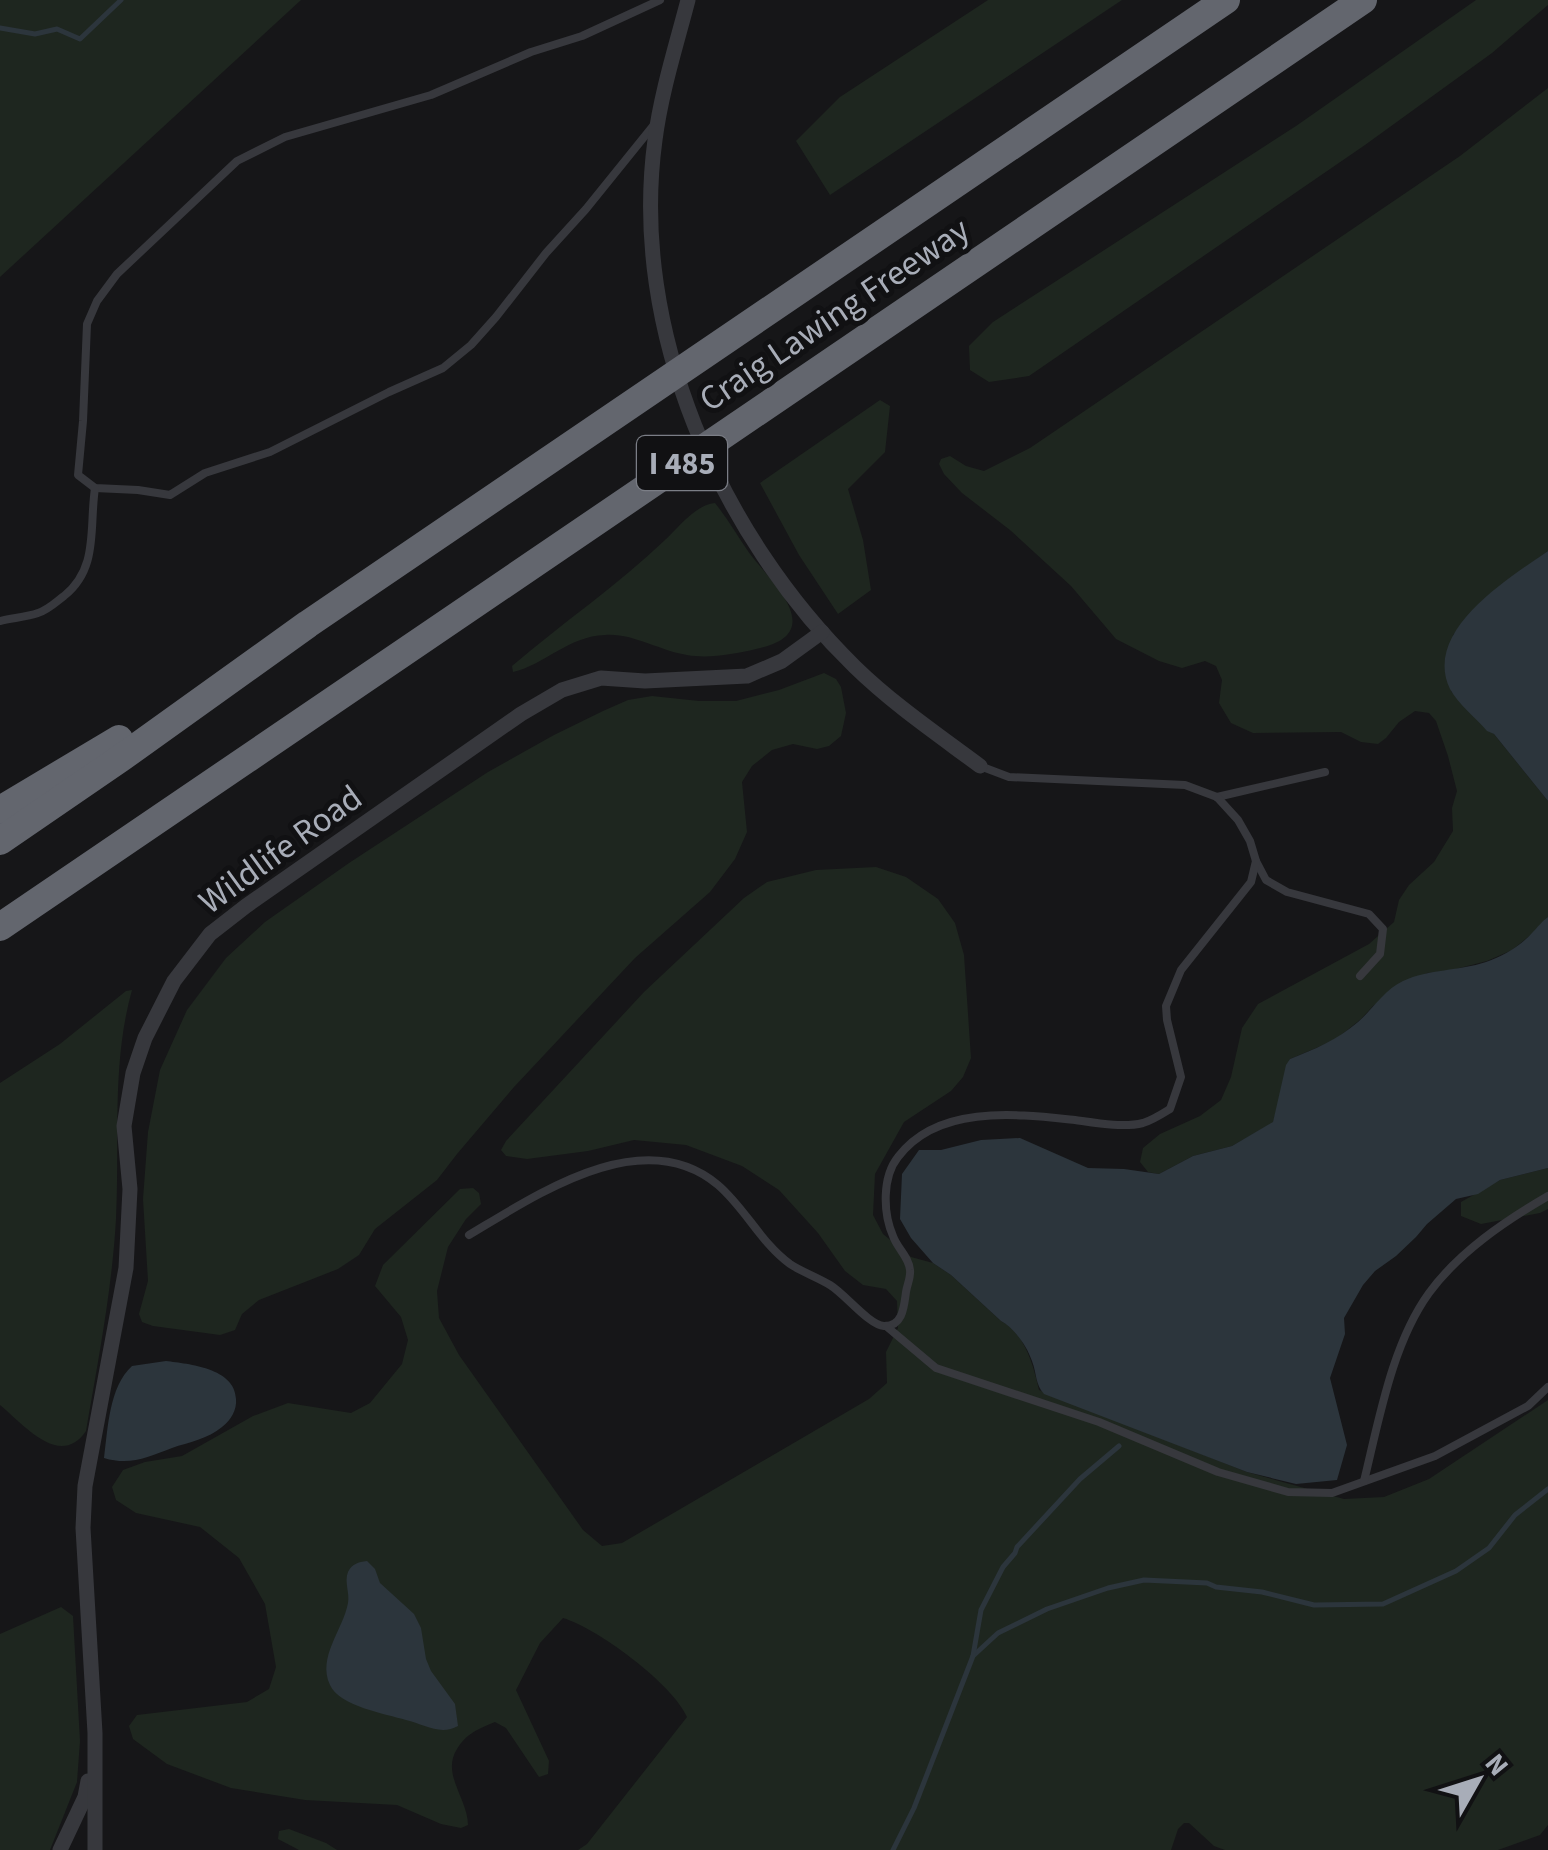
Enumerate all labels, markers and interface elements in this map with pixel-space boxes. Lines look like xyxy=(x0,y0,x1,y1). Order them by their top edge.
street label: Craig Lawing Freeway xyxy=(689,206,980,424)
road number: I 485 xyxy=(637,436,727,490)
street label: Wildlife Road xyxy=(188,773,373,926)
north arrow xyxy=(1428,1730,1528,1830)
text: N xyxy=(1475,1745,1518,1785)

